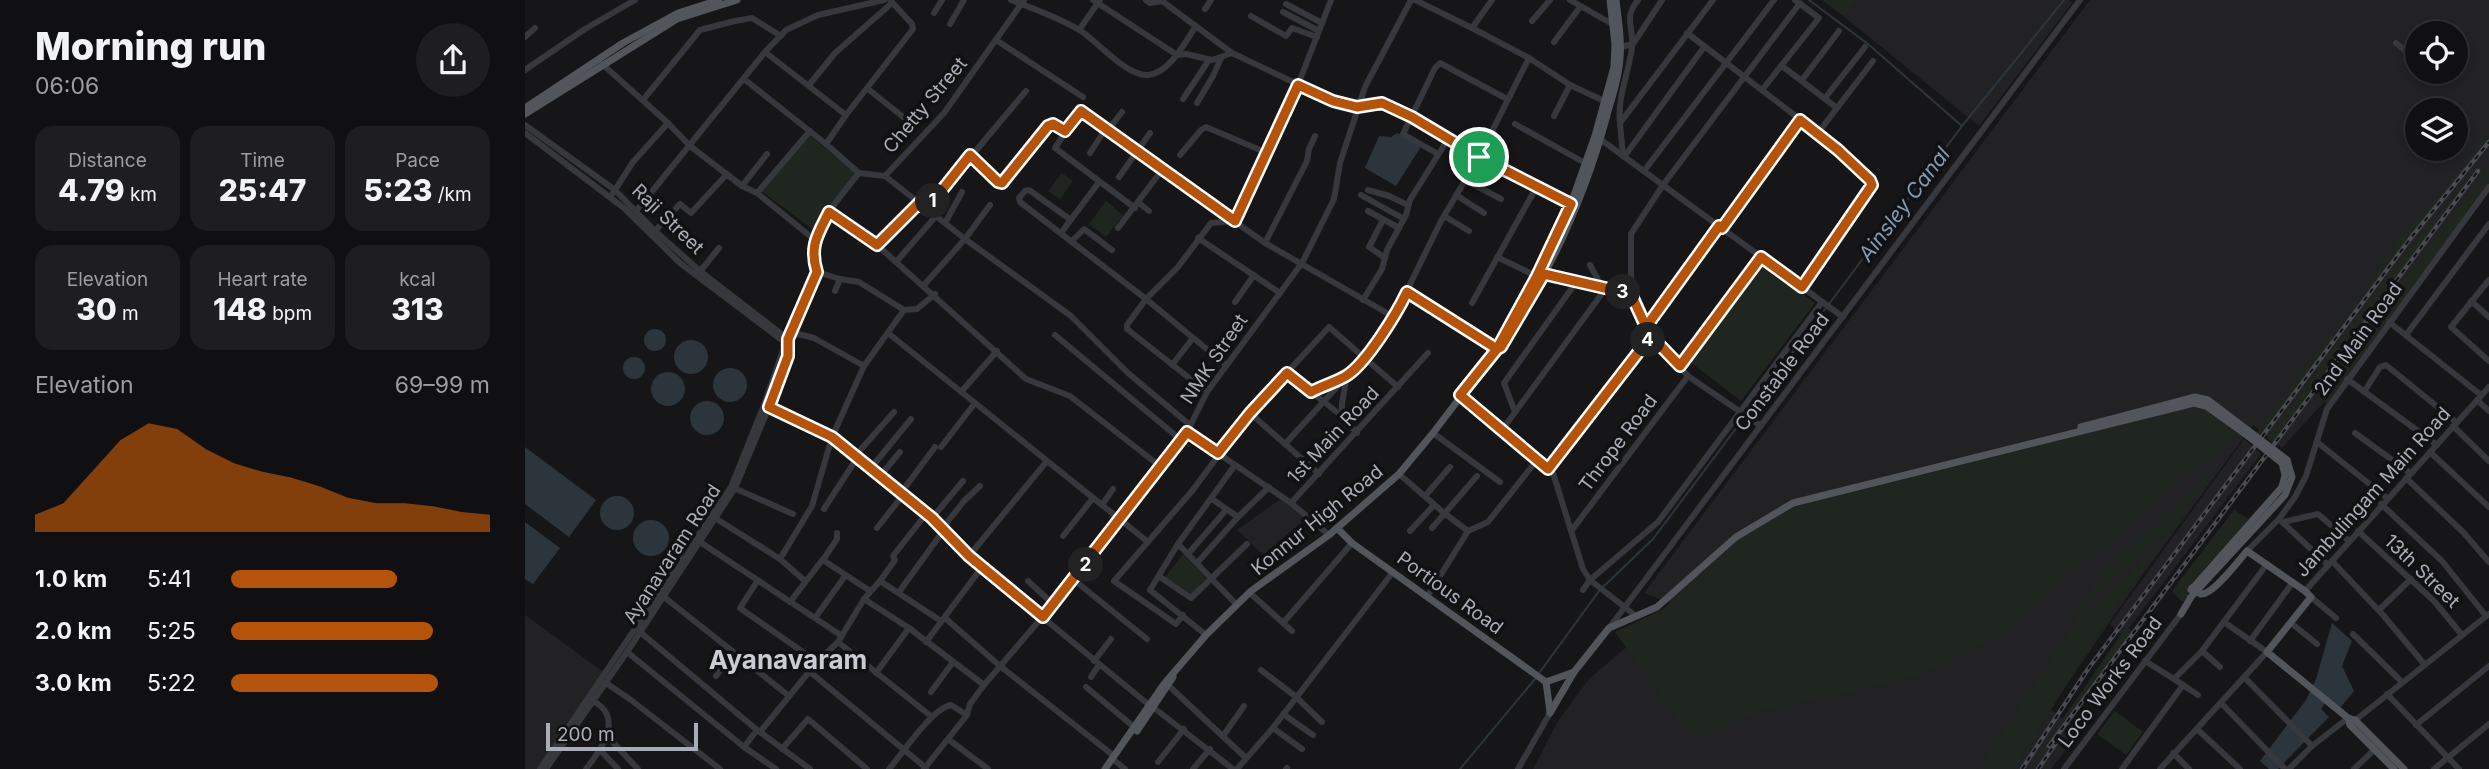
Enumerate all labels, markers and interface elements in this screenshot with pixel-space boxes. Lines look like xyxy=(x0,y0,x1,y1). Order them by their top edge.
map controls xyxy=(2405,21,2468,161)
button: locate xyxy=(2405,21,2468,84)
text: Morning run xyxy=(35,23,266,69)
button: share xyxy=(416,23,490,97)
street label: Chetty Street xyxy=(878,52,972,158)
text: 06:06 xyxy=(35,72,99,100)
button: layers xyxy=(2405,98,2468,161)
pin xyxy=(1449,127,1509,187)
icon: arrive xyxy=(1460,138,1498,176)
water label: Ainsley Canal xyxy=(1852,141,1956,267)
text: Distance xyxy=(68,149,147,172)
text: Time xyxy=(240,149,285,172)
text: Pace xyxy=(395,149,440,172)
text: 4.79 xyxy=(58,172,125,208)
text: 25:47 xyxy=(219,172,306,208)
text: 5:23 xyxy=(363,172,432,208)
street label: Raji Street xyxy=(627,179,709,259)
text: km xyxy=(125,183,157,206)
text: /km xyxy=(432,183,472,206)
pin: 1 xyxy=(915,184,951,218)
text: 1 xyxy=(928,189,937,212)
text: Elevation xyxy=(67,268,148,291)
text: Heart rate xyxy=(218,268,308,291)
text: kcal xyxy=(399,268,436,291)
pin: 3 xyxy=(1605,274,1641,310)
street label: 2nd Main Road xyxy=(2309,278,2407,400)
text: 3 xyxy=(1616,280,1629,303)
text: 30 xyxy=(76,291,117,327)
text: 148 xyxy=(213,291,267,327)
text: 313 xyxy=(391,291,444,327)
text: m xyxy=(117,302,139,325)
text: bpm xyxy=(267,302,312,325)
street label: Constable Road xyxy=(1730,308,1834,436)
street label: NMK Street xyxy=(1176,310,1252,408)
pin: 4 xyxy=(1631,322,1665,358)
text: 4 xyxy=(1641,328,1654,351)
text: Elevation xyxy=(35,371,134,399)
text: 69–99 m xyxy=(395,371,490,399)
street label: 1st Main Road xyxy=(1282,382,1384,488)
street label: Thrope Road xyxy=(1574,390,1662,496)
street label: Jambulingam Main Road xyxy=(2291,402,2455,582)
street label: Konnur High Road xyxy=(1247,460,1387,580)
street label: Ayanavaram Road xyxy=(618,480,726,628)
street label: 13th Street xyxy=(2380,529,2464,613)
street label: Portious Road xyxy=(1392,547,1508,639)
pin: 2 xyxy=(1069,548,1103,582)
text: 2 xyxy=(1080,553,1091,576)
text: 1.0 km xyxy=(35,565,107,593)
text: 5:41 xyxy=(147,565,191,593)
street label: Loco Works Road xyxy=(2053,612,2167,752)
text: 2.0 km xyxy=(35,617,112,645)
text: 5:25 xyxy=(147,617,196,645)
district label: Ayanavaram xyxy=(709,644,867,675)
text: 3.0 km xyxy=(35,669,112,697)
text: 5:22 xyxy=(147,669,196,697)
scale bar xyxy=(546,720,698,752)
text: 200 m xyxy=(557,723,615,746)

